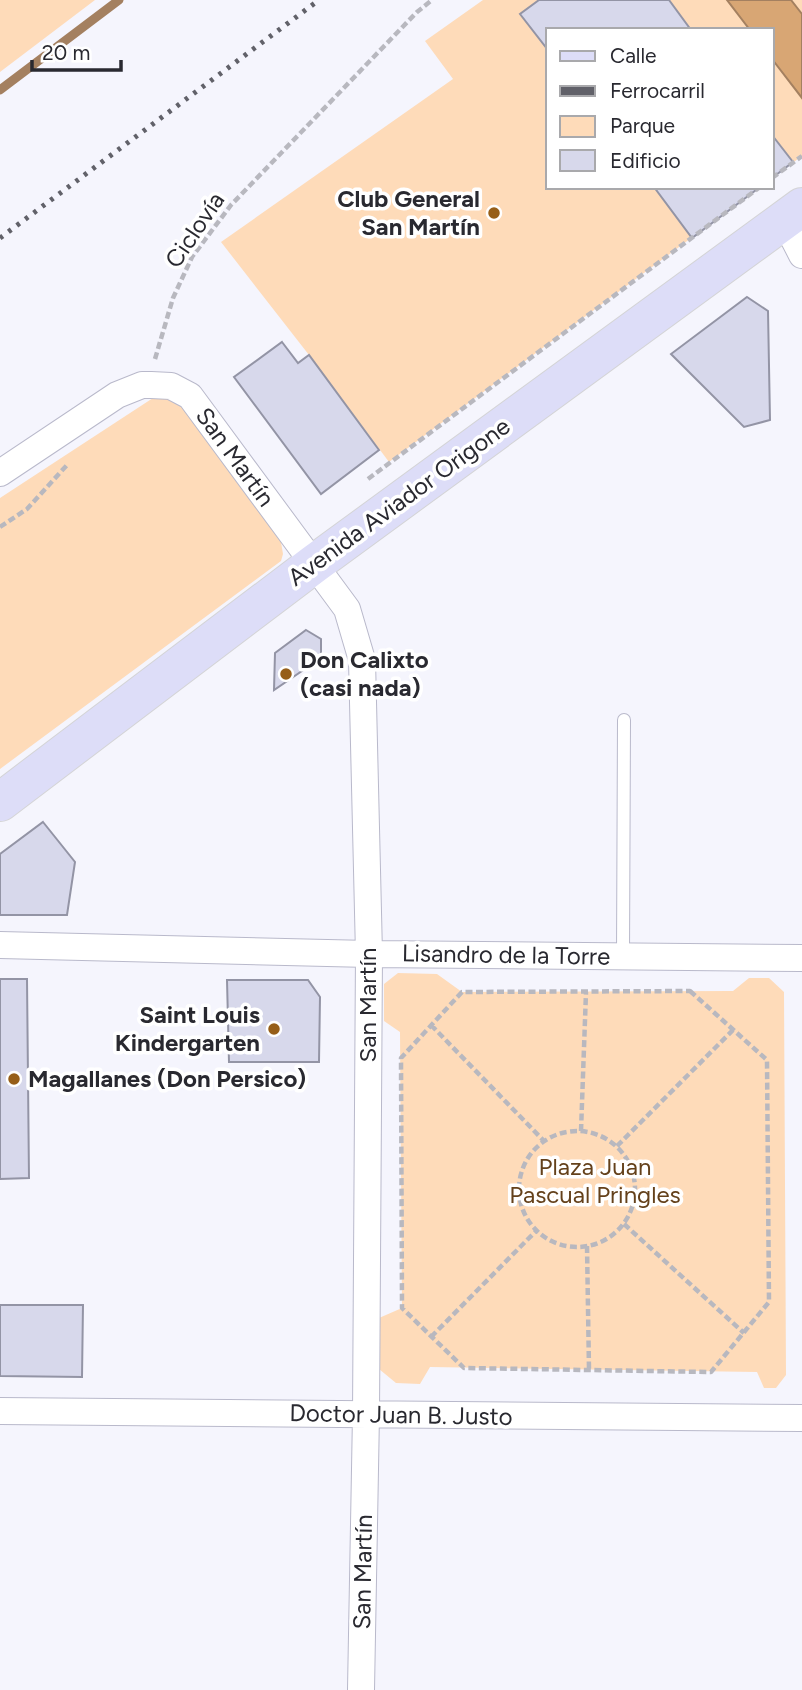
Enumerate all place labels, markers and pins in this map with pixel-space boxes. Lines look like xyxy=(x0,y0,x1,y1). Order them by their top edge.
place label: Club General San Martín xyxy=(337,184,480,241)
marker: Club General San Martín xyxy=(486,205,502,221)
place label: Don Calixto (casi nada) xyxy=(300,645,429,702)
marker: Don Calixto (casi nada) xyxy=(278,666,294,682)
place label: Saint Louis Kindergarten xyxy=(115,1000,260,1057)
marker: Saint Louis Kindergarten xyxy=(266,1021,282,1037)
place label: Magallanes (Don Persico) xyxy=(28,1064,306,1093)
marker: Magallanes (Don Persico) xyxy=(6,1071,22,1087)

